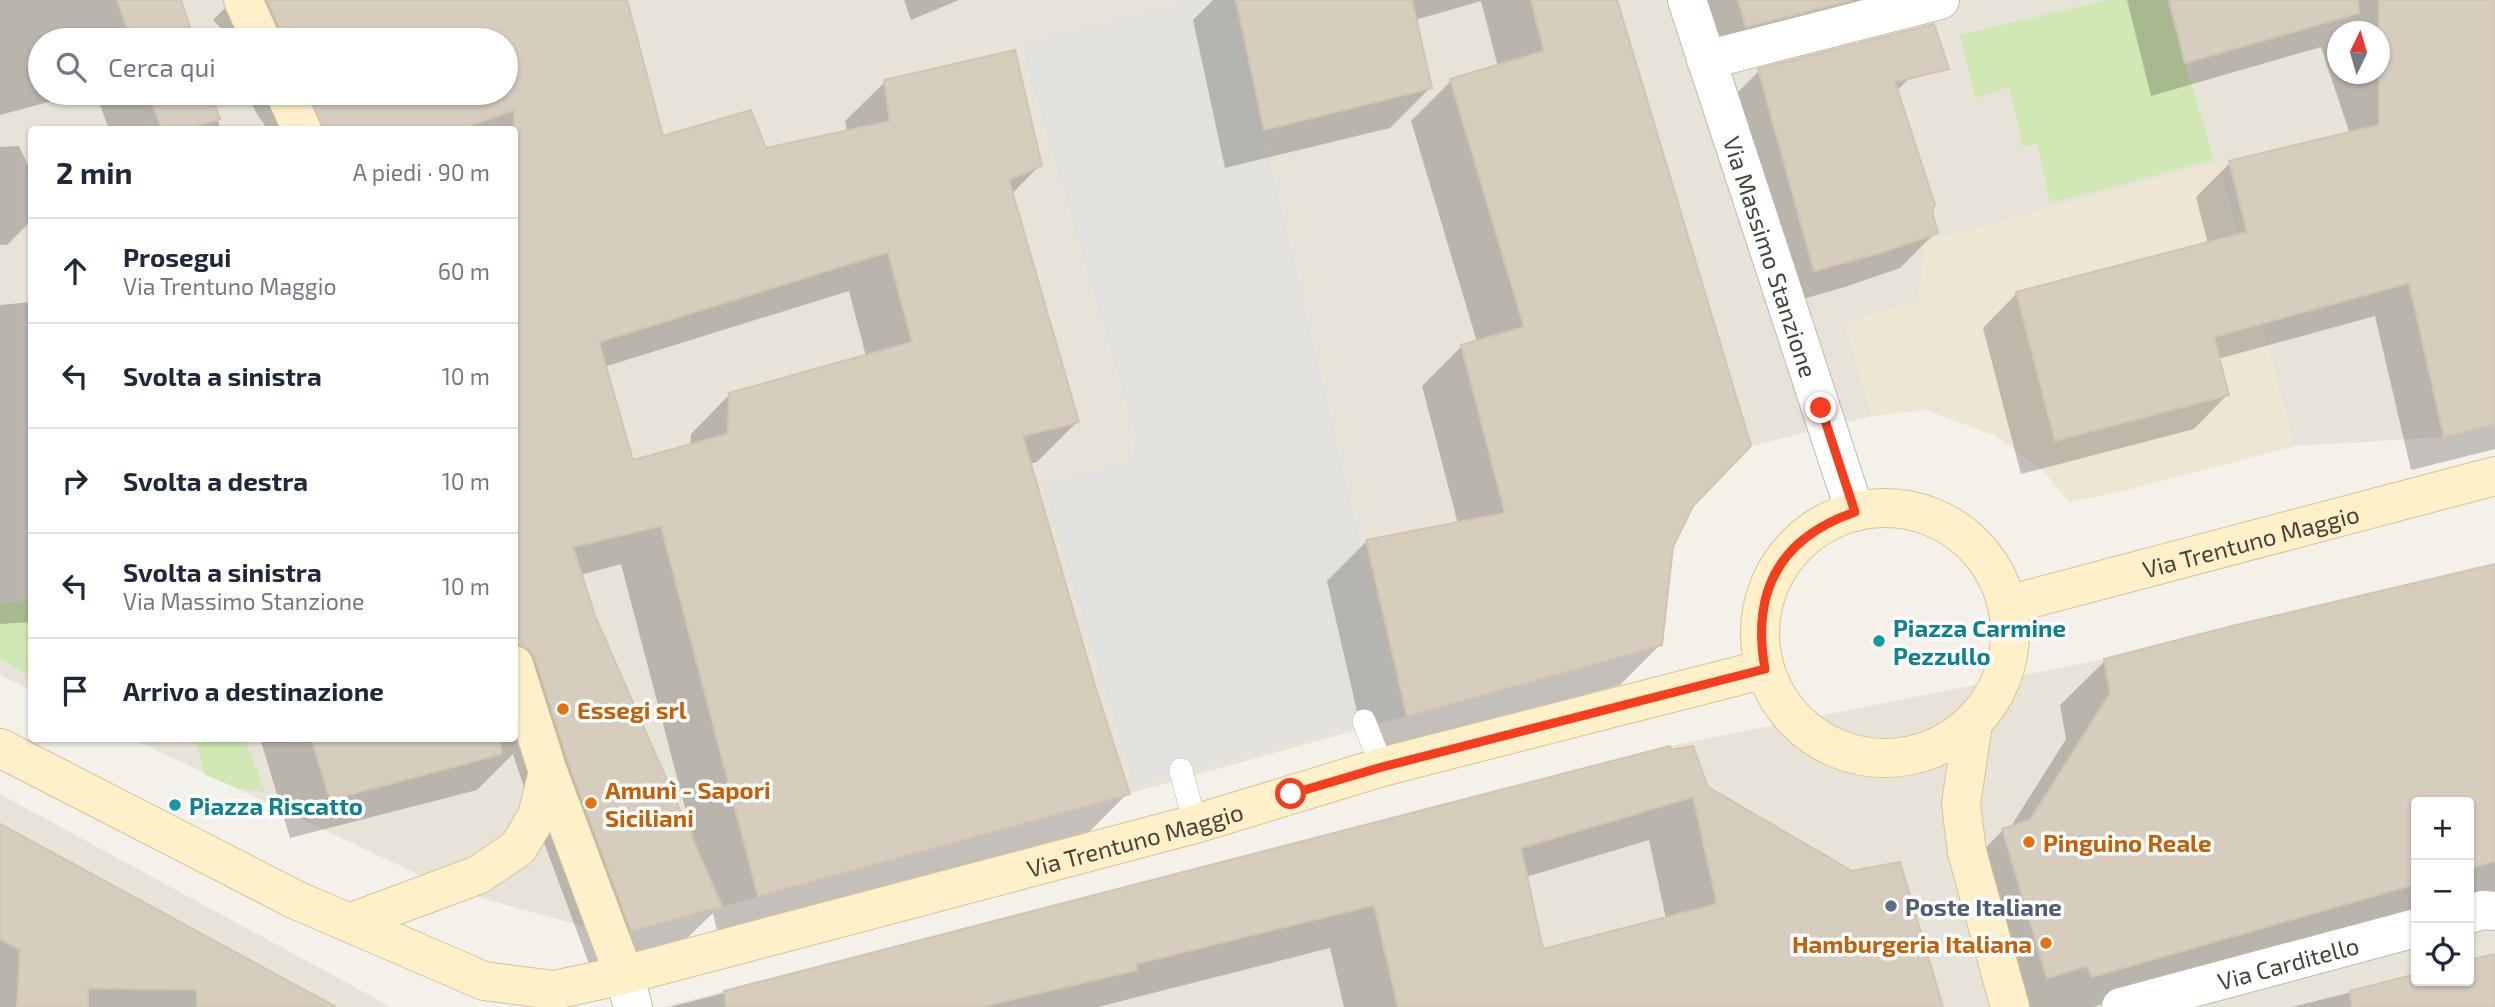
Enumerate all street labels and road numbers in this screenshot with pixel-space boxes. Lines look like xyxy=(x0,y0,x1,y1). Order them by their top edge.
street label: Via Massimo Stanzione xyxy=(1718,132,1824,381)
street label: Via Trentuno Maggio xyxy=(2139,498,2362,583)
street label: Via Trentuno Maggio xyxy=(1023,796,1246,882)
street label: Via Carditello xyxy=(2214,929,2362,995)

